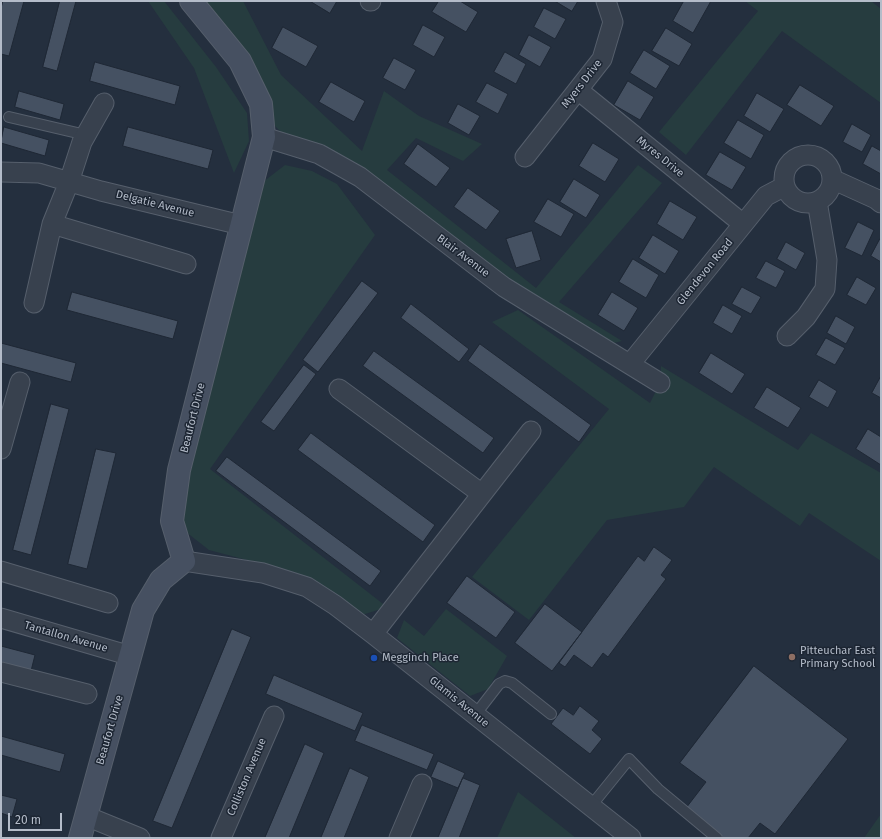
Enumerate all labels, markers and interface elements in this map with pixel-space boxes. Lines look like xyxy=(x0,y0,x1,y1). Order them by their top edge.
street label: Myers Drive xyxy=(559,57,605,111)
street label: Myres Drive xyxy=(633,134,687,180)
street label: Delgatie Avenue xyxy=(114,188,196,220)
street label: Blair Avenue xyxy=(434,232,492,280)
street label: Glendevon Road xyxy=(674,236,736,308)
street label: Beaufort Drive xyxy=(178,382,208,454)
street label: Tantallon Avenue xyxy=(23,619,109,655)
place label: Pitteuchar East Primary School xyxy=(800,644,875,670)
place label: Megginch Place xyxy=(382,651,459,665)
marker: Pitteuchar East Primary School xyxy=(787,652,797,662)
marker: Megginch Place xyxy=(369,653,379,663)
street label: Glamis Avenue xyxy=(426,674,492,730)
street label: Beaufort Drive xyxy=(94,694,126,766)
street label: Colliston Avenue xyxy=(225,736,269,818)
scale bar xyxy=(10,805,64,831)
text: 20 m xyxy=(15,813,41,827)

